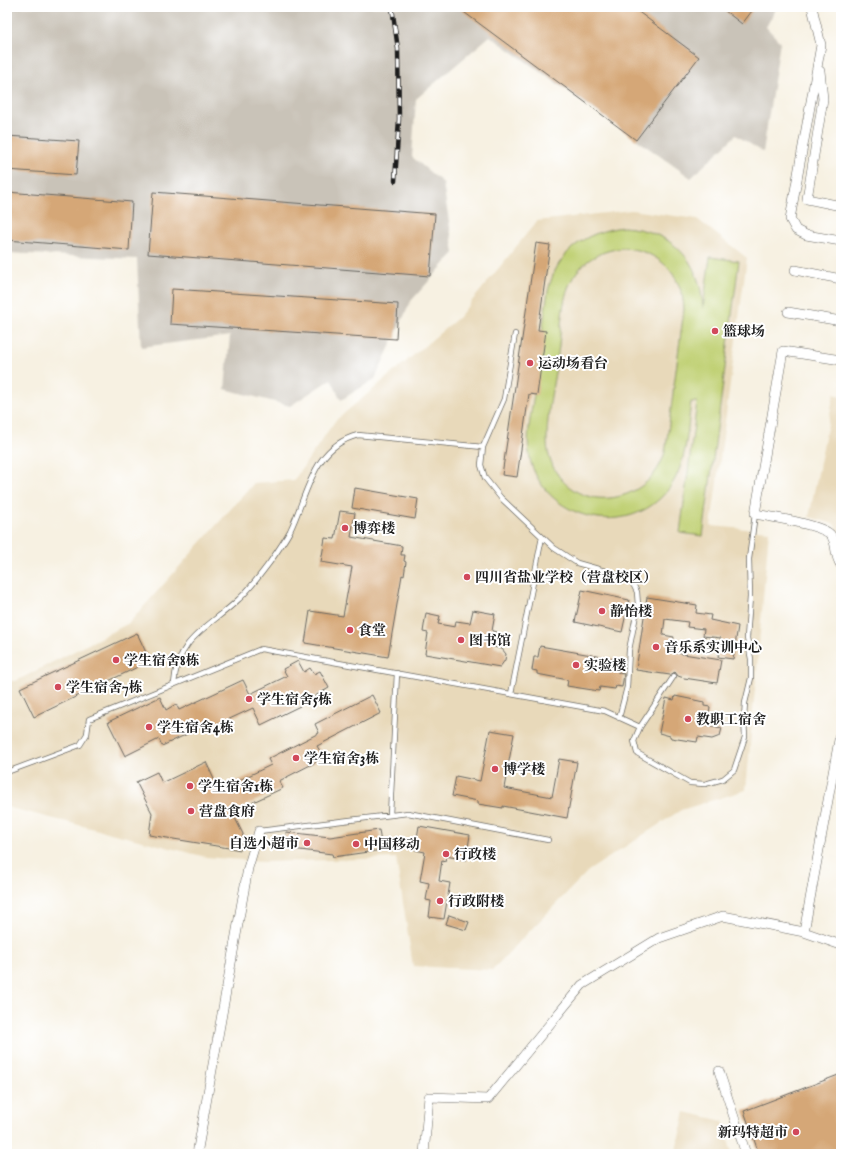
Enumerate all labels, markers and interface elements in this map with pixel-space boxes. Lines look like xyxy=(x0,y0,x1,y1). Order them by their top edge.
place label: 篮球场 xyxy=(723,323,765,341)
marker: 篮球场 xyxy=(710,326,720,336)
place label: 运动场看台 xyxy=(538,355,608,373)
marker: 运动场看台 xyxy=(525,358,535,368)
place label: 博弈楼 xyxy=(353,520,395,538)
marker: 博弈楼 xyxy=(340,523,350,533)
place label: 四川省盐业学校（营盘校区） xyxy=(475,569,657,587)
marker: 四川省盐业学校（营盘校区） xyxy=(462,572,472,582)
place label: 静怡楼 xyxy=(610,603,652,621)
marker: 静怡楼 xyxy=(597,606,607,616)
place label: 食堂 xyxy=(358,622,386,640)
marker: 食堂 xyxy=(345,625,355,635)
place label: 图书馆 xyxy=(469,632,511,650)
marker: 图书馆 xyxy=(456,635,466,645)
place label: 音乐系实训中心 xyxy=(664,639,762,657)
marker: 音乐系实训中心 xyxy=(651,642,661,652)
place label: 学生宿舍8栋 xyxy=(124,652,200,670)
marker: 学生宿舍8栋 xyxy=(111,655,121,665)
place label: 实验楼 xyxy=(584,657,626,675)
marker: 实验楼 xyxy=(571,660,581,670)
place label: 学生宿舍7栋 xyxy=(66,679,143,697)
marker: 学生宿舍7栋 xyxy=(53,682,63,692)
place label: 学生宿舍5栋 xyxy=(257,691,332,709)
marker: 学生宿舍5栋 xyxy=(244,694,254,704)
place label: 教职工宿舍 xyxy=(696,711,767,729)
marker: 教职工宿舍 xyxy=(683,714,693,724)
place label: 学生宿舍4栋 xyxy=(157,719,234,737)
marker: 学生宿舍4栋 xyxy=(144,722,154,732)
place label: 学生宿舍3栋 xyxy=(304,750,379,768)
marker: 学生宿舍3栋 xyxy=(291,753,301,763)
place label: 博学楼 xyxy=(503,761,545,779)
marker: 博学楼 xyxy=(490,764,500,774)
place label: 学生宿舍1栋 xyxy=(198,778,273,796)
marker: 学生宿舍1栋 xyxy=(185,781,195,791)
place label: 营盘食府 xyxy=(199,803,255,821)
marker: 营盘食府 xyxy=(186,806,196,816)
place label: 自选小超市 xyxy=(229,835,299,853)
place label: 中国移动 xyxy=(364,836,420,854)
marker: 自选小超市 xyxy=(302,838,312,848)
marker: 中国移动 xyxy=(351,839,361,849)
place label: 行政楼 xyxy=(454,846,496,864)
marker: 行政楼 xyxy=(441,849,451,859)
place label: 行政附楼 xyxy=(448,893,504,911)
marker: 行政附楼 xyxy=(435,896,445,906)
place label: 新玛特超市 xyxy=(718,1124,788,1142)
marker: 新玛特超市 xyxy=(791,1127,801,1137)

